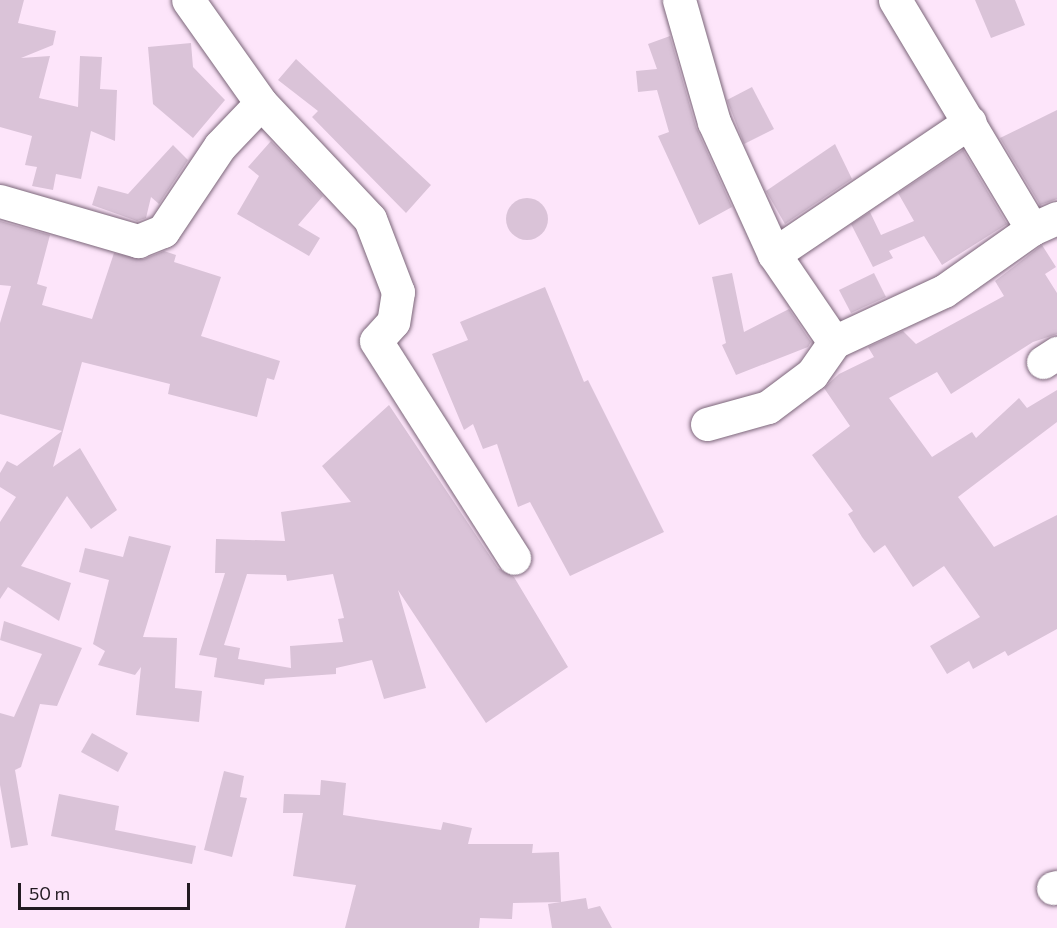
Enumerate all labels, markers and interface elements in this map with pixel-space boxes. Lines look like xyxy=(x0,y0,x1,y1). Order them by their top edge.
scale bar xyxy=(21,871,194,909)
text: 50 m xyxy=(29,882,70,904)

